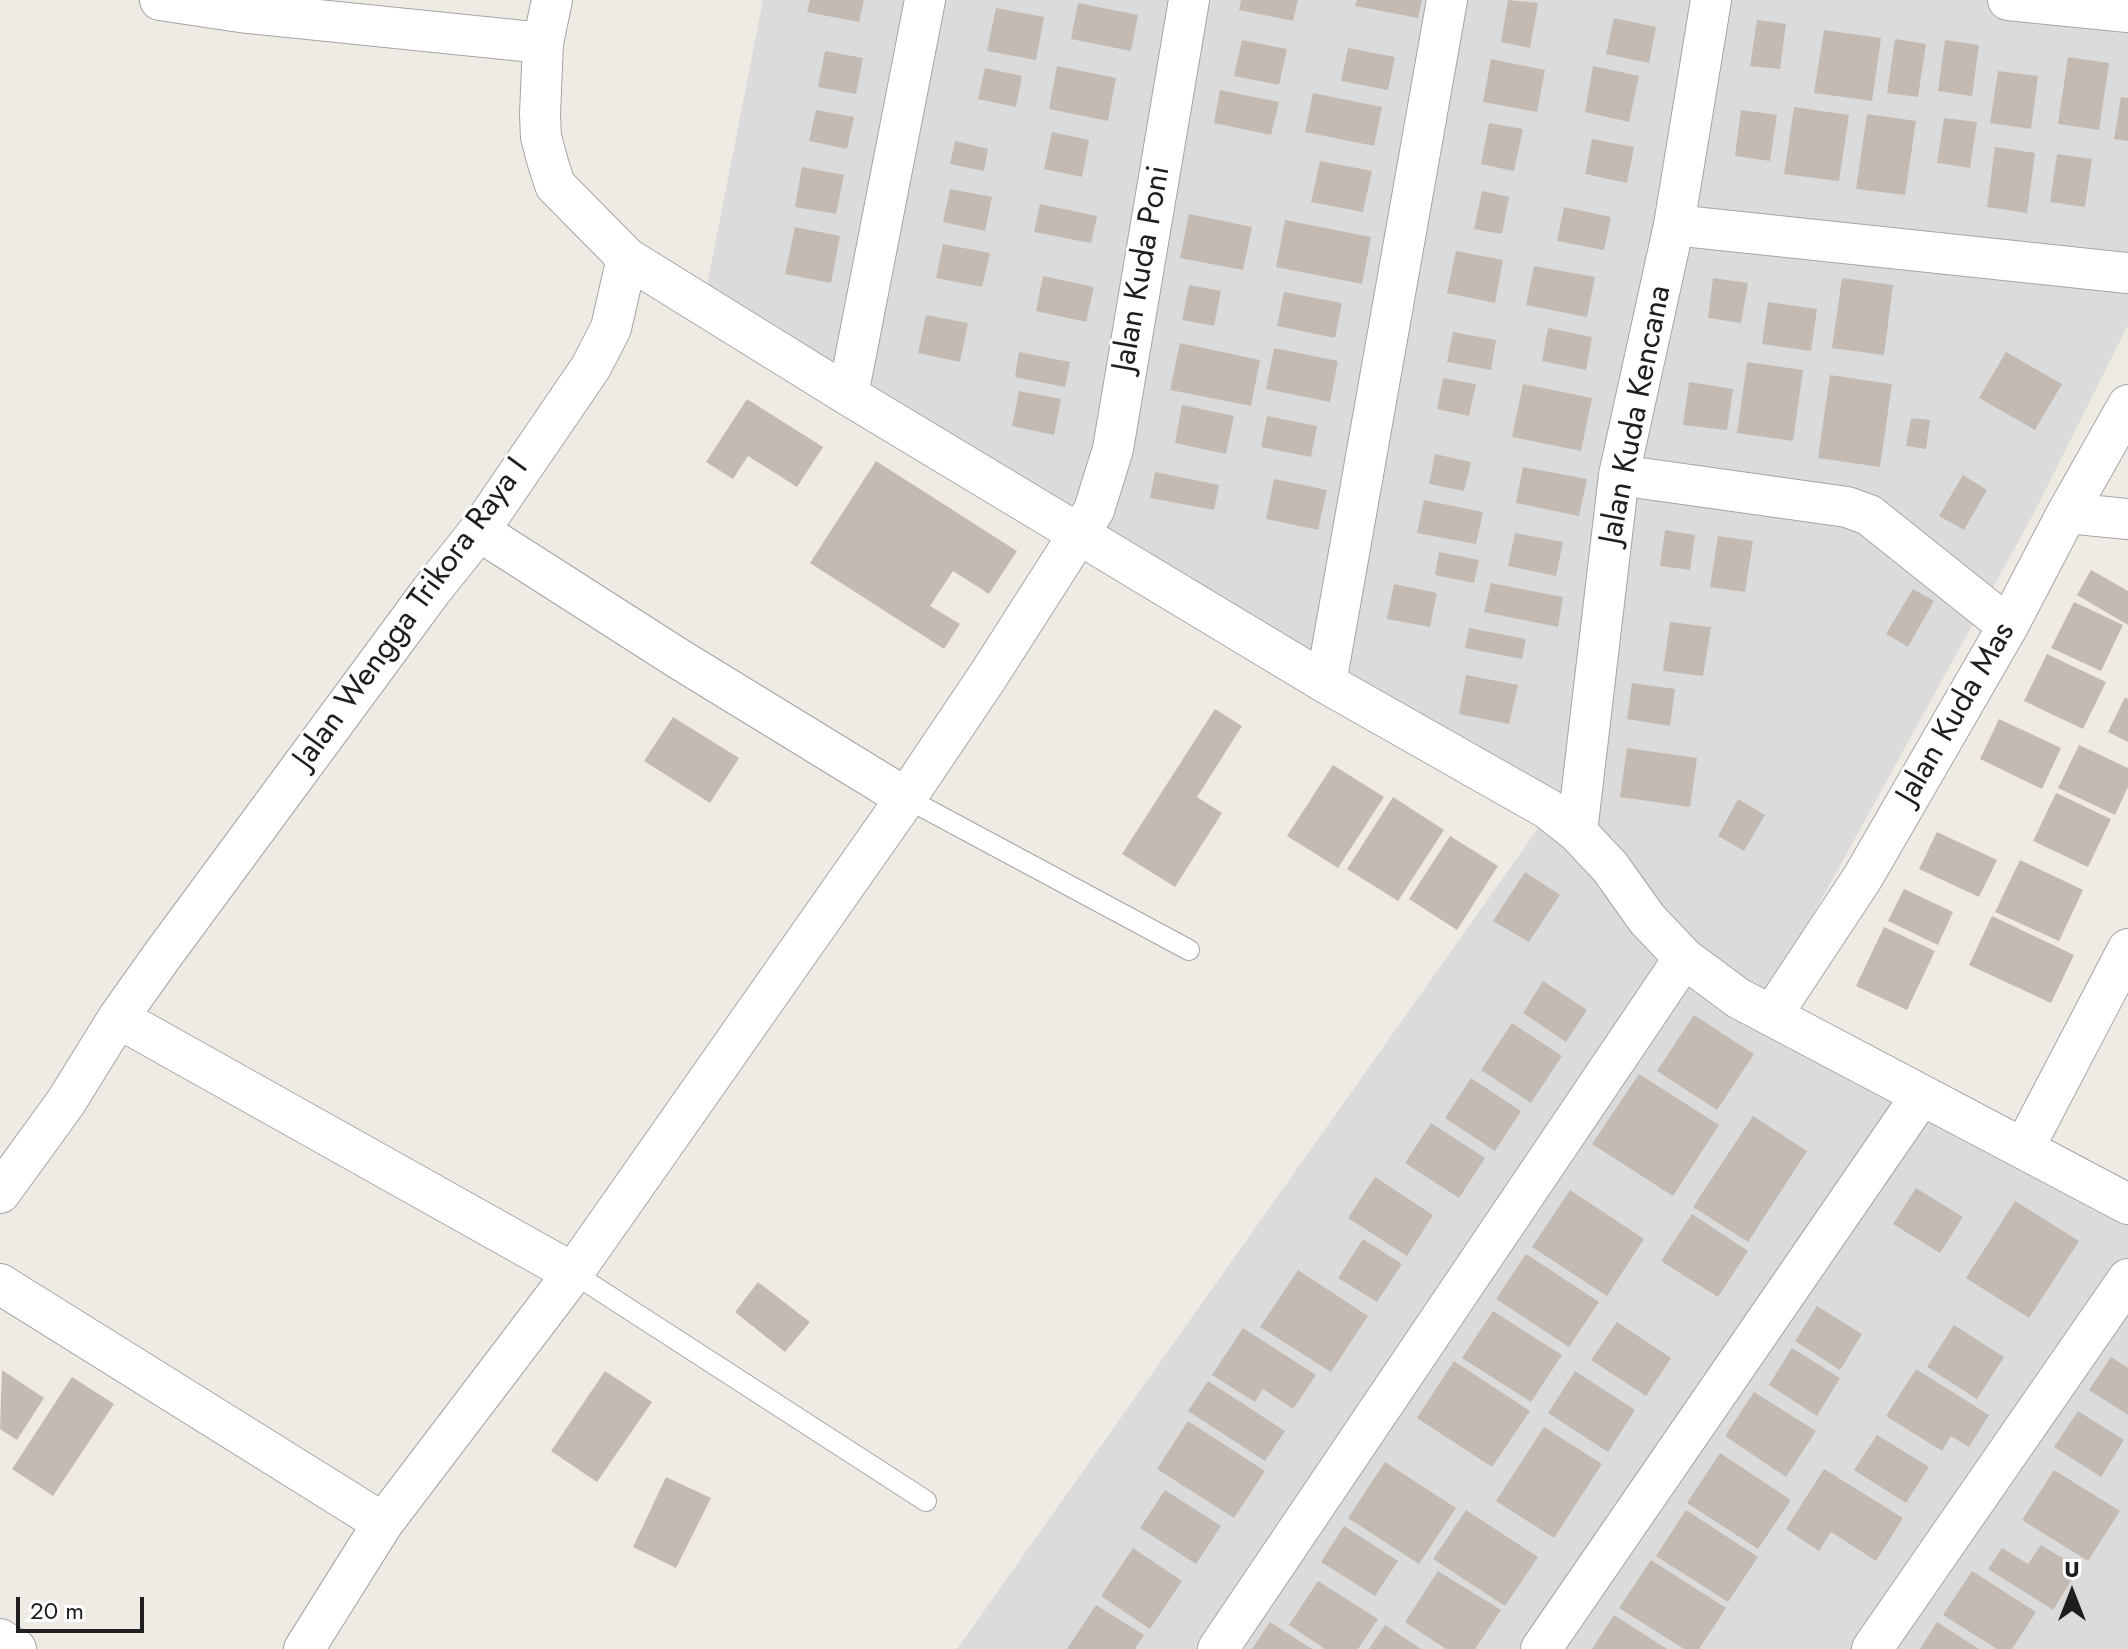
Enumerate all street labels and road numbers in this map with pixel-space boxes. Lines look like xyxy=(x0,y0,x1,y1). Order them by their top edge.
street label: Jalan Kuda Poni xyxy=(1106,163,1180,375)
street label: Jalan Kuda Kencana xyxy=(1593,282,1681,548)
street label: Jalan Wengga Trikora Raya I xyxy=(286,451,538,777)
street label: Jalan Kuda Mas xyxy=(1889,616,2025,812)

